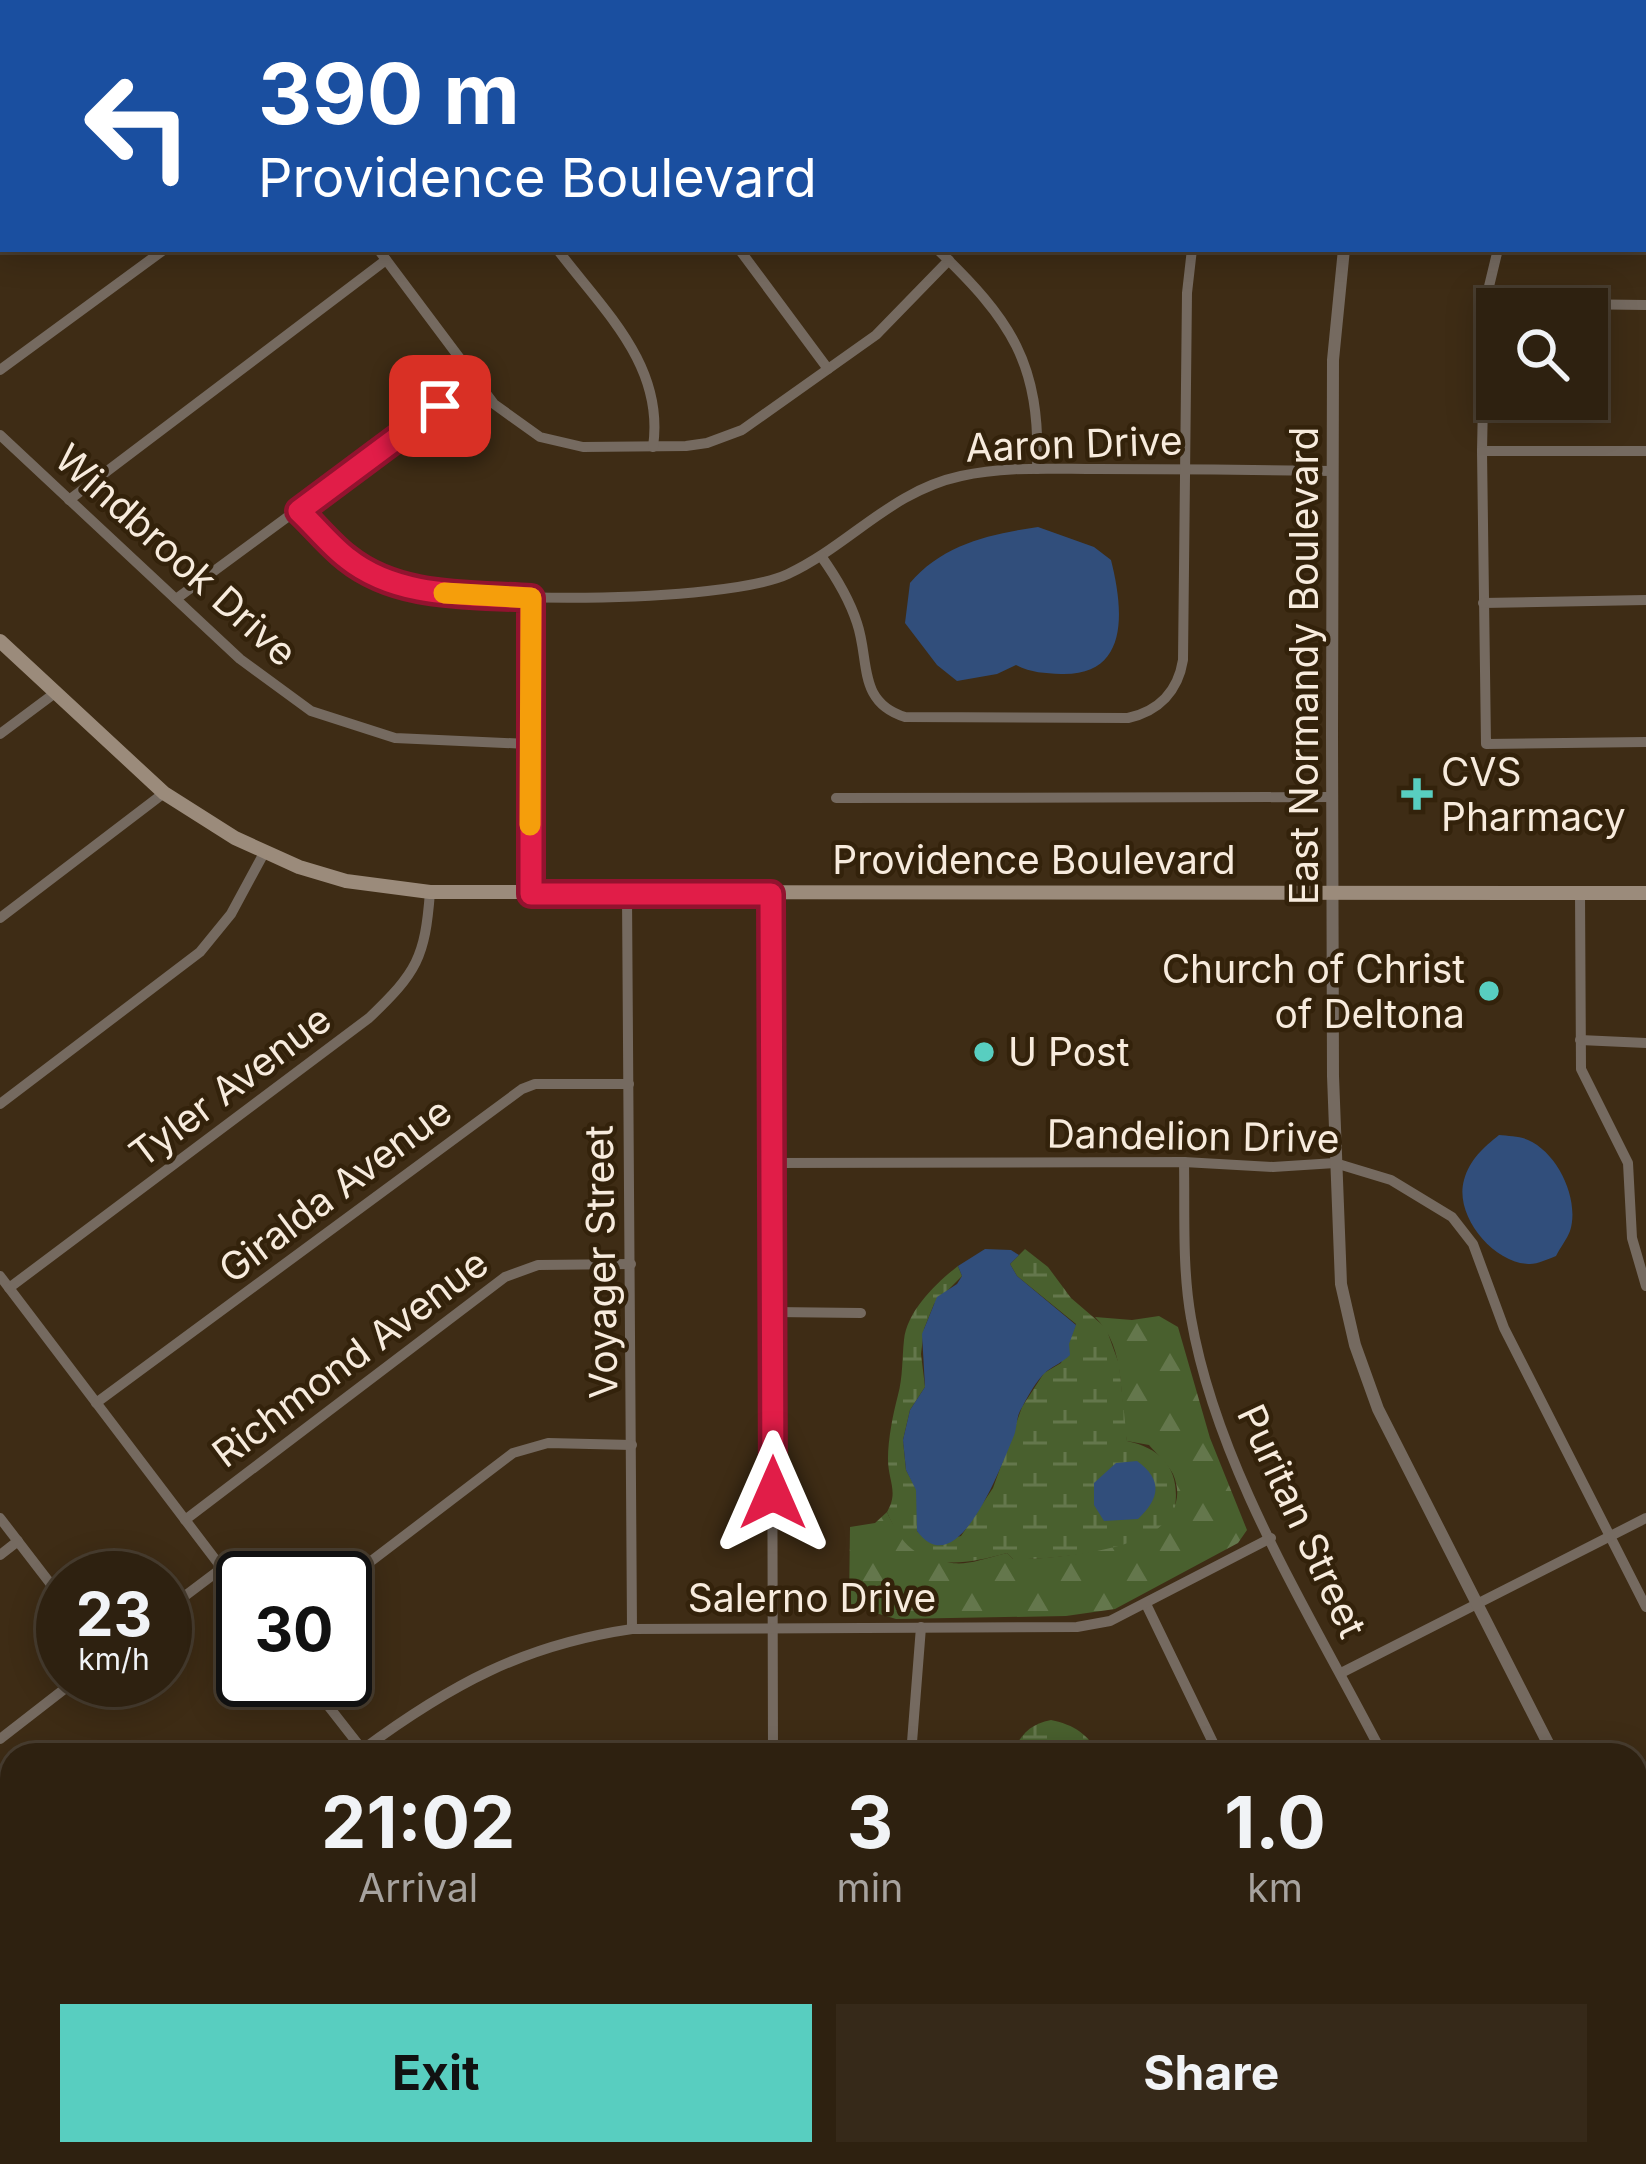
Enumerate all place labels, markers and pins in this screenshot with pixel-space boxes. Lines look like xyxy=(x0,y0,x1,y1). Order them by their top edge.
pin xyxy=(389,355,491,457)
place label: CVS Pharmacy xyxy=(1441,748,1626,840)
marker: CVS Pharmacy xyxy=(1404,781,1430,807)
place label: Church of Christ of Deltona xyxy=(1162,945,1465,1037)
marker: Church of Christ of Deltona xyxy=(1476,978,1502,1004)
place label: U Post xyxy=(1008,1028,1129,1075)
marker: U Post xyxy=(971,1039,997,1065)

